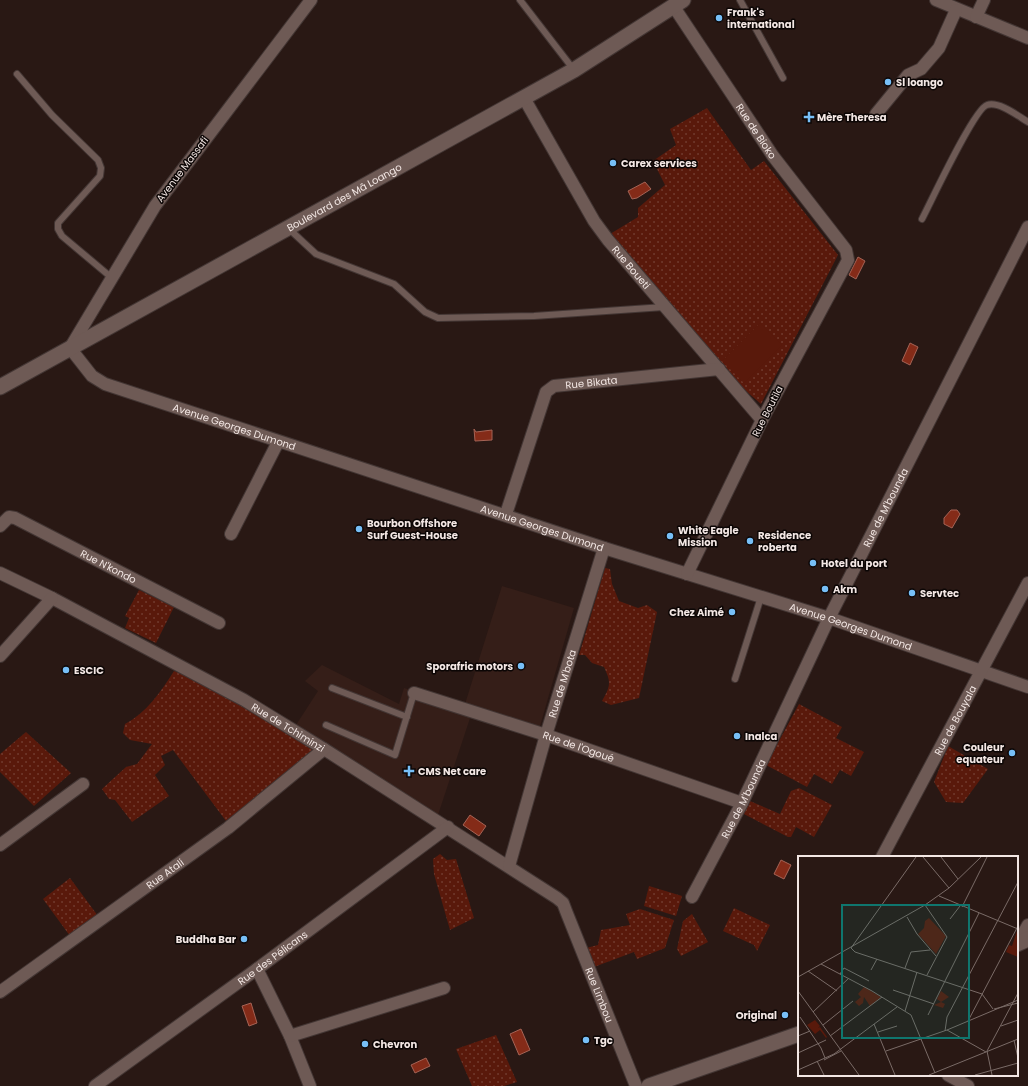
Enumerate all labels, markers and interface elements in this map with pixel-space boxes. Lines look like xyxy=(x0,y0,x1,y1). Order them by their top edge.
place label: Frank's international xyxy=(727,5,795,32)
marker: Frank's international xyxy=(714,13,724,23)
place label: Sl loango xyxy=(896,75,944,90)
marker: Sl loango xyxy=(883,77,893,87)
street label: Rue de Bioko xyxy=(732,101,780,162)
place label: Mère Theresa xyxy=(817,110,887,125)
marker: Mère Theresa xyxy=(804,112,814,122)
street label: Avenue Massafi xyxy=(153,133,212,205)
place label: Carex services xyxy=(621,156,697,171)
marker: Carex services xyxy=(608,158,618,168)
street label: Boulevard des Mâ Loango xyxy=(284,160,404,235)
street label: Rue Boueti xyxy=(608,243,654,292)
street label: Rue Bikata xyxy=(565,373,618,393)
street label: Rue Boutila xyxy=(748,383,787,439)
street label: Avenue Georges Dumond xyxy=(171,400,298,454)
street label: Rue de M'bounda xyxy=(859,466,912,550)
street label: Avenue Georges Dumond xyxy=(479,501,606,555)
place label: Bourbon Offshore Surf Guest-House xyxy=(367,516,458,543)
place label: White Eagle Mission xyxy=(678,523,739,550)
marker: Bourbon Offshore Surf Guest-House xyxy=(354,524,364,534)
place label: Residence roberta xyxy=(758,528,811,555)
marker: White Eagle Mission xyxy=(665,531,675,541)
marker: Residence roberta xyxy=(745,536,755,546)
street label: Rue N'kondo xyxy=(78,546,139,587)
place label: Hotel du port xyxy=(821,556,887,571)
marker: Hotel du port xyxy=(808,558,818,568)
place label: Akm xyxy=(833,582,858,597)
marker: Akm xyxy=(820,584,830,594)
place label: Servtec xyxy=(920,586,959,601)
marker: Servtec xyxy=(907,588,917,598)
street label: Avenue Georges Dumond xyxy=(787,599,914,654)
place label: Chez Aimé xyxy=(669,605,724,620)
marker: Chez Aimé xyxy=(727,607,737,617)
street label: Rue de M'bota xyxy=(545,648,580,720)
place label: Sporafric motors xyxy=(426,659,513,674)
marker: Sporafric motors xyxy=(516,661,526,671)
place label: ESCIC xyxy=(74,663,104,678)
marker: ESCIC xyxy=(61,665,71,675)
street label: Rue de Bouyala xyxy=(930,683,980,758)
street label: Rue de Tchiminzi xyxy=(248,699,328,756)
street label: Rue de l'Ogoué xyxy=(541,727,616,766)
place label: Inalca xyxy=(745,729,777,744)
marker: Inalca xyxy=(732,731,742,741)
place label: Couleur equateur xyxy=(956,740,1005,767)
marker: Couleur equateur xyxy=(1007,748,1017,758)
street label: Rue de M'bounda xyxy=(718,757,770,841)
place label: CMS Net care xyxy=(418,764,486,779)
marker: CMS Net care xyxy=(403,765,415,777)
street label: Rue Atali xyxy=(143,855,187,893)
inset map xyxy=(798,856,1018,1076)
street label: Rue des Pélicans xyxy=(235,927,311,989)
place label: Buddha Bar xyxy=(176,932,237,947)
marker: Buddha Bar xyxy=(239,934,249,944)
street label: Rue Limbou xyxy=(581,965,617,1025)
place label: Original xyxy=(736,1008,777,1023)
marker: Original xyxy=(780,1010,790,1020)
place label: Tgc xyxy=(594,1033,613,1048)
marker: Tgc xyxy=(581,1035,591,1045)
place label: Chevron xyxy=(373,1037,417,1052)
marker: Chevron xyxy=(360,1039,370,1049)

